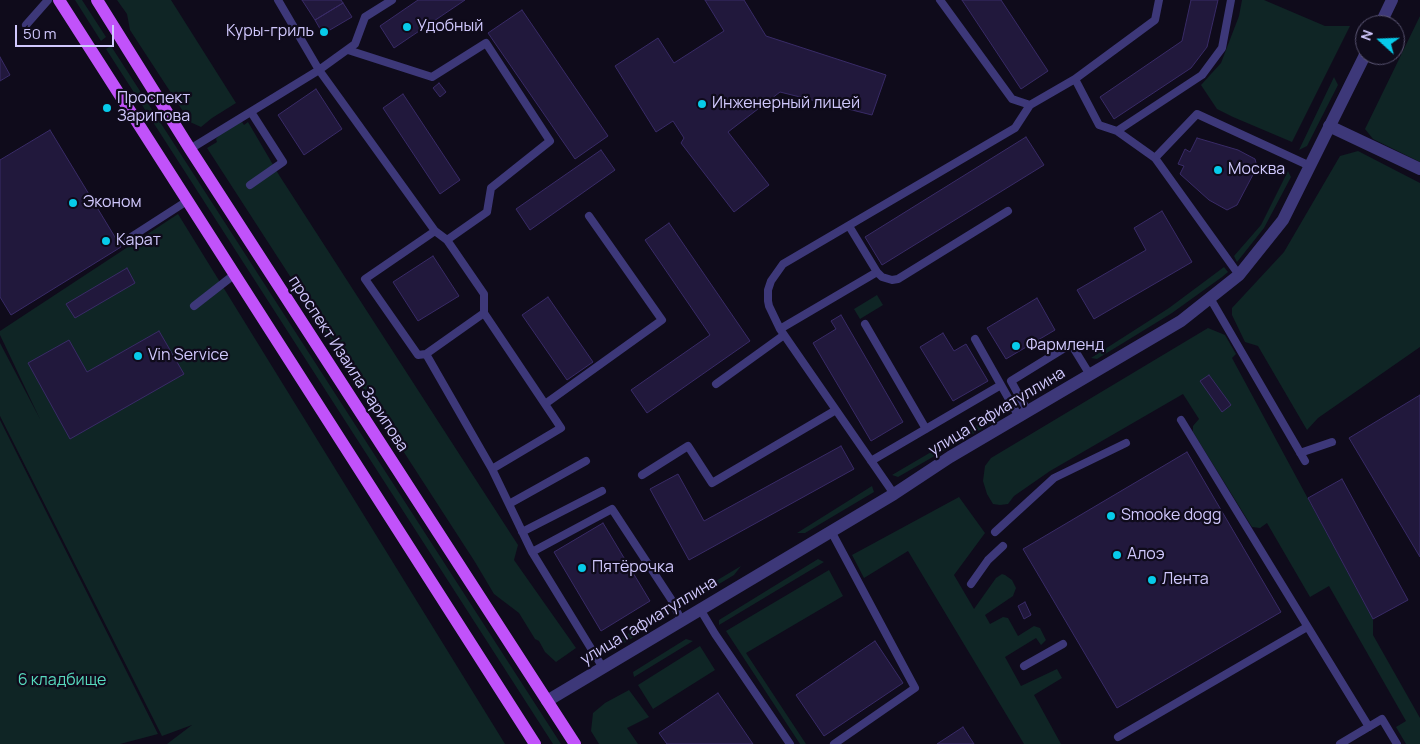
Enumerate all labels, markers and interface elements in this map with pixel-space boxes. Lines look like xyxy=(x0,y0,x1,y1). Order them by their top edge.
scale bar xyxy=(18,15,116,47)
north arrow xyxy=(1355,15,1405,65)
place label: Удобный xyxy=(417,17,483,37)
marker: Удобный xyxy=(401,21,413,33)
place label: Куры-гриль xyxy=(226,22,314,42)
text: 50 m xyxy=(23,23,57,44)
marker: Куры-гриль xyxy=(318,26,330,38)
text: N xyxy=(1356,27,1377,43)
place label: Проспект Зарипова xyxy=(117,89,190,127)
place label: Инженерный лицей xyxy=(712,94,860,114)
marker: Инженерный лицей xyxy=(696,98,708,110)
marker: Проспект Зарипова xyxy=(101,102,113,114)
place label: Москва xyxy=(1228,160,1285,180)
marker: Москва xyxy=(1212,164,1224,176)
place label: Эконом xyxy=(83,193,141,213)
marker: Эконом xyxy=(67,197,79,209)
place label: Карат xyxy=(116,231,161,251)
marker: Карат xyxy=(100,235,112,247)
street label: проспект Изаила Зарипова xyxy=(284,272,412,456)
place label: Фармленд xyxy=(1026,336,1104,356)
marker: Фармленд xyxy=(1010,340,1022,352)
place label: Vin Service xyxy=(148,346,229,366)
marker: Vin Service xyxy=(132,350,144,362)
street label: улица Гафиатуллина xyxy=(925,364,1069,460)
place label: Smooke dogg xyxy=(1121,506,1222,526)
marker: Smooke dogg xyxy=(1105,510,1117,522)
place label: Алоэ xyxy=(1127,545,1165,565)
marker: Алоэ xyxy=(1111,549,1123,561)
place label: Пятёрочка xyxy=(592,558,674,578)
marker: Пятёрочка xyxy=(576,562,588,574)
place label: Лента xyxy=(1162,570,1209,590)
street label: улица Гафиатуллина xyxy=(577,573,721,669)
marker: Лента xyxy=(1146,574,1158,586)
park label: 6 кладбище xyxy=(18,671,106,691)

